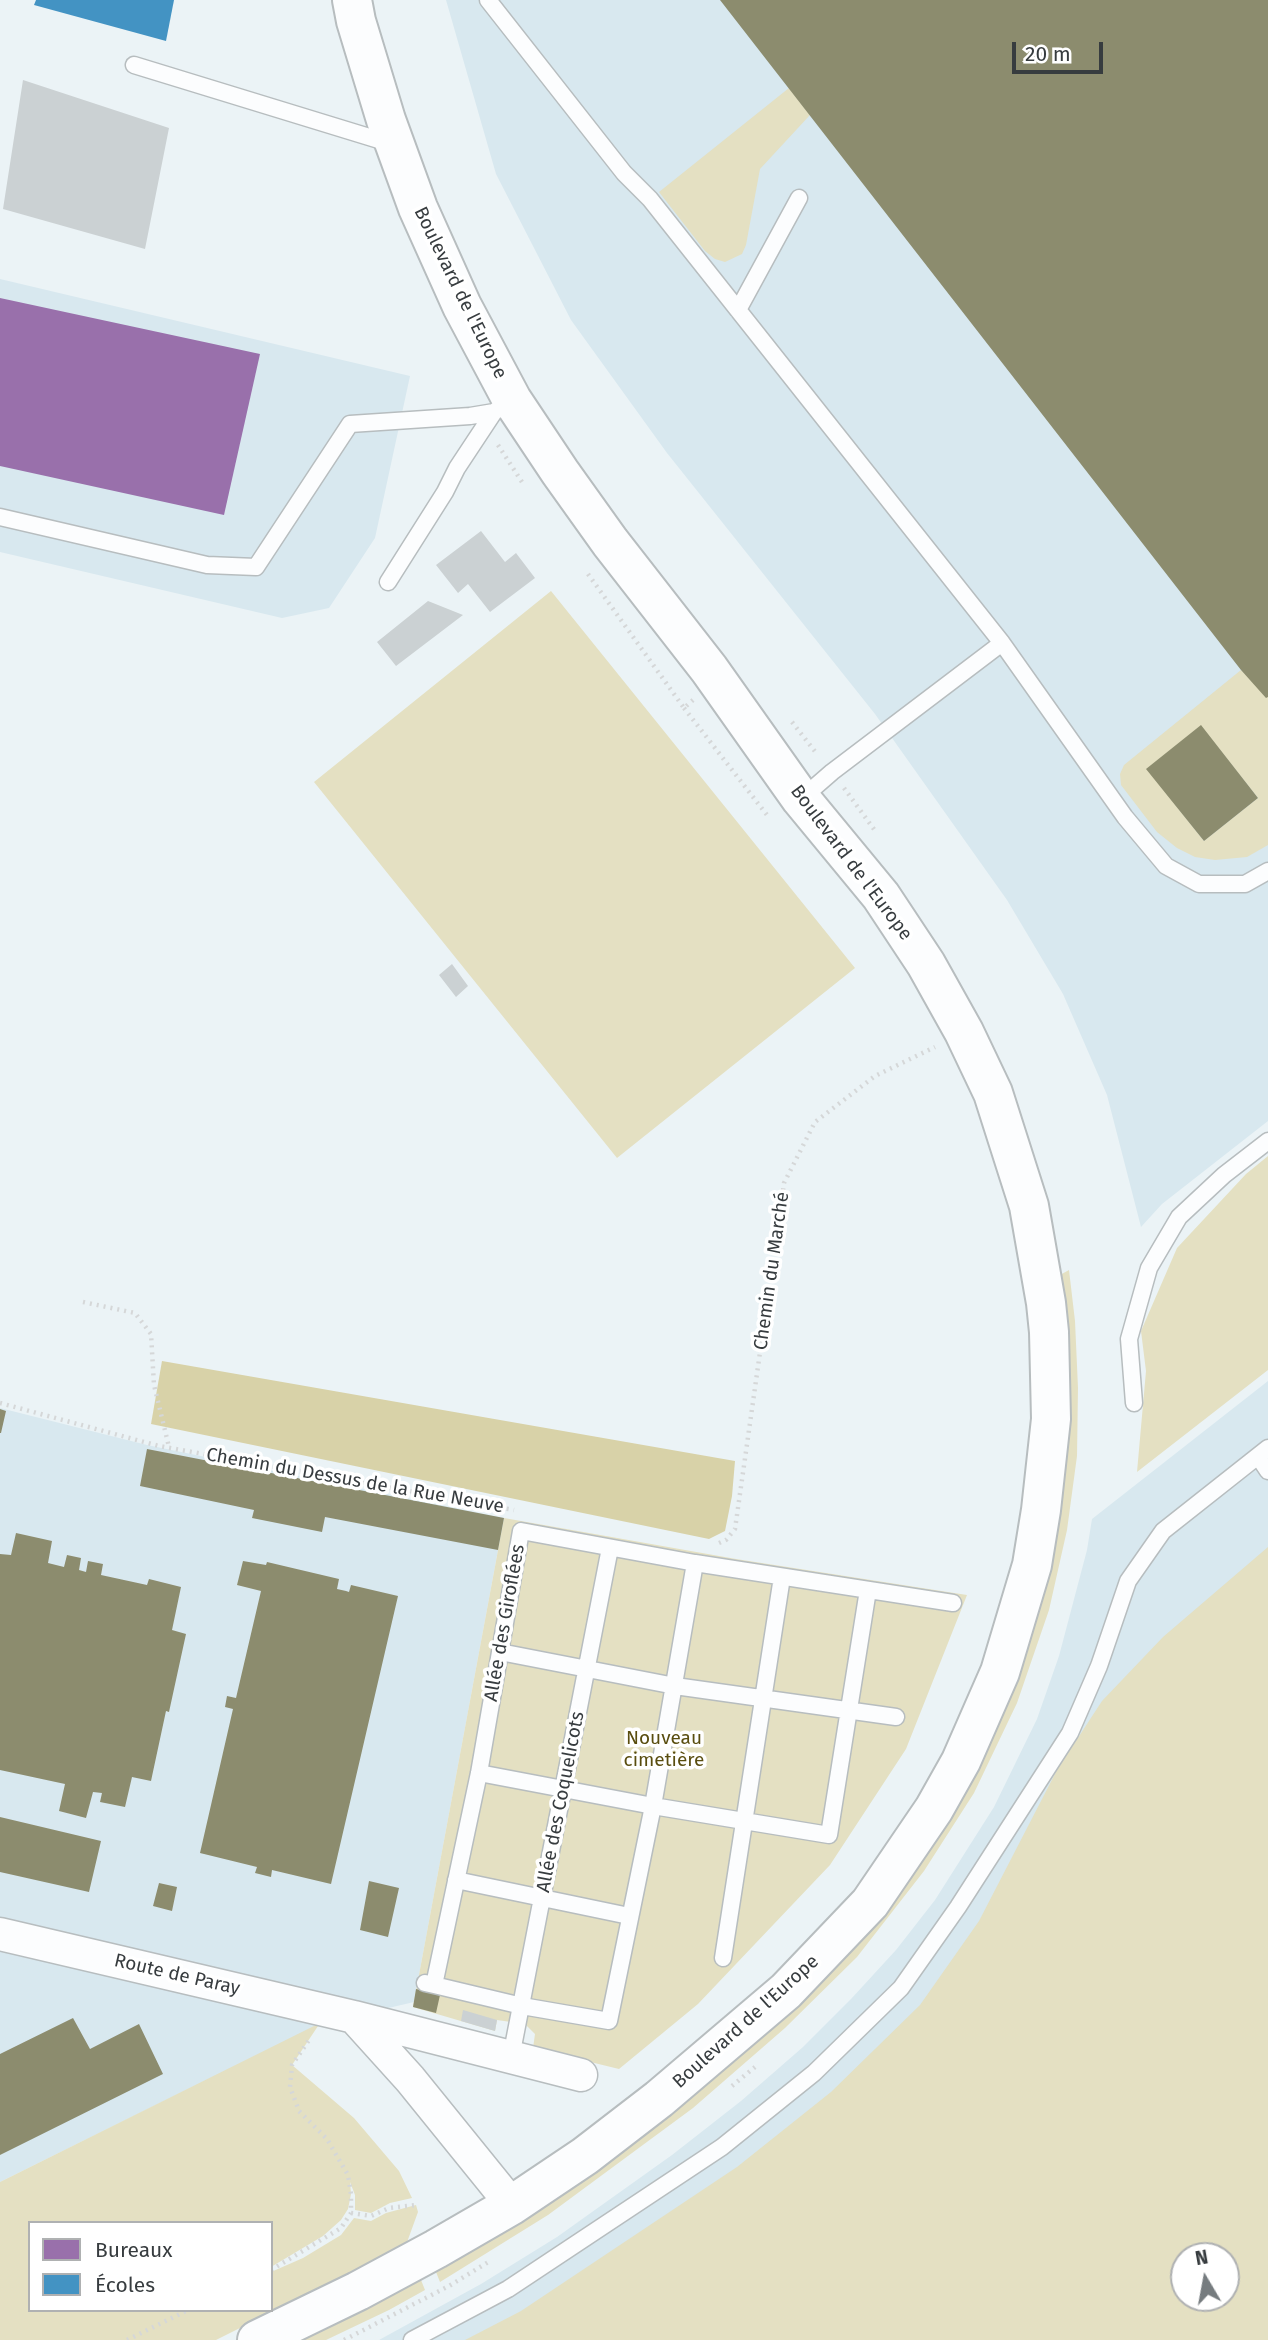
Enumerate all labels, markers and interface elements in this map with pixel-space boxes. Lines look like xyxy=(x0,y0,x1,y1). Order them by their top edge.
scale bar xyxy=(1016,28,1107,72)
text: 20 m xyxy=(1025,41,1071,67)
street label: Boulevard de l'Europe xyxy=(408,203,512,383)
street label: Boulevard de l'Europe xyxy=(785,781,917,945)
street label: Chemin du Marché xyxy=(750,1190,794,1352)
street label: Chemin du Dessus de la Rue Neuve xyxy=(204,1444,506,1518)
street label: Allée des Giroflées xyxy=(480,1543,530,1703)
street label: Allée des Coquelicots xyxy=(532,1710,590,1894)
park label: Nouveau cimetière xyxy=(624,1728,704,1772)
street label: Route de Paray xyxy=(112,1949,242,2001)
street label: Boulevard de l'Europe xyxy=(668,1950,824,2094)
legend xyxy=(28,2221,273,2312)
text: Bureaux xyxy=(95,2237,173,2263)
north arrow xyxy=(1170,2242,1240,2312)
text: N xyxy=(1193,2245,1210,2270)
text: Écoles xyxy=(95,2272,155,2298)

